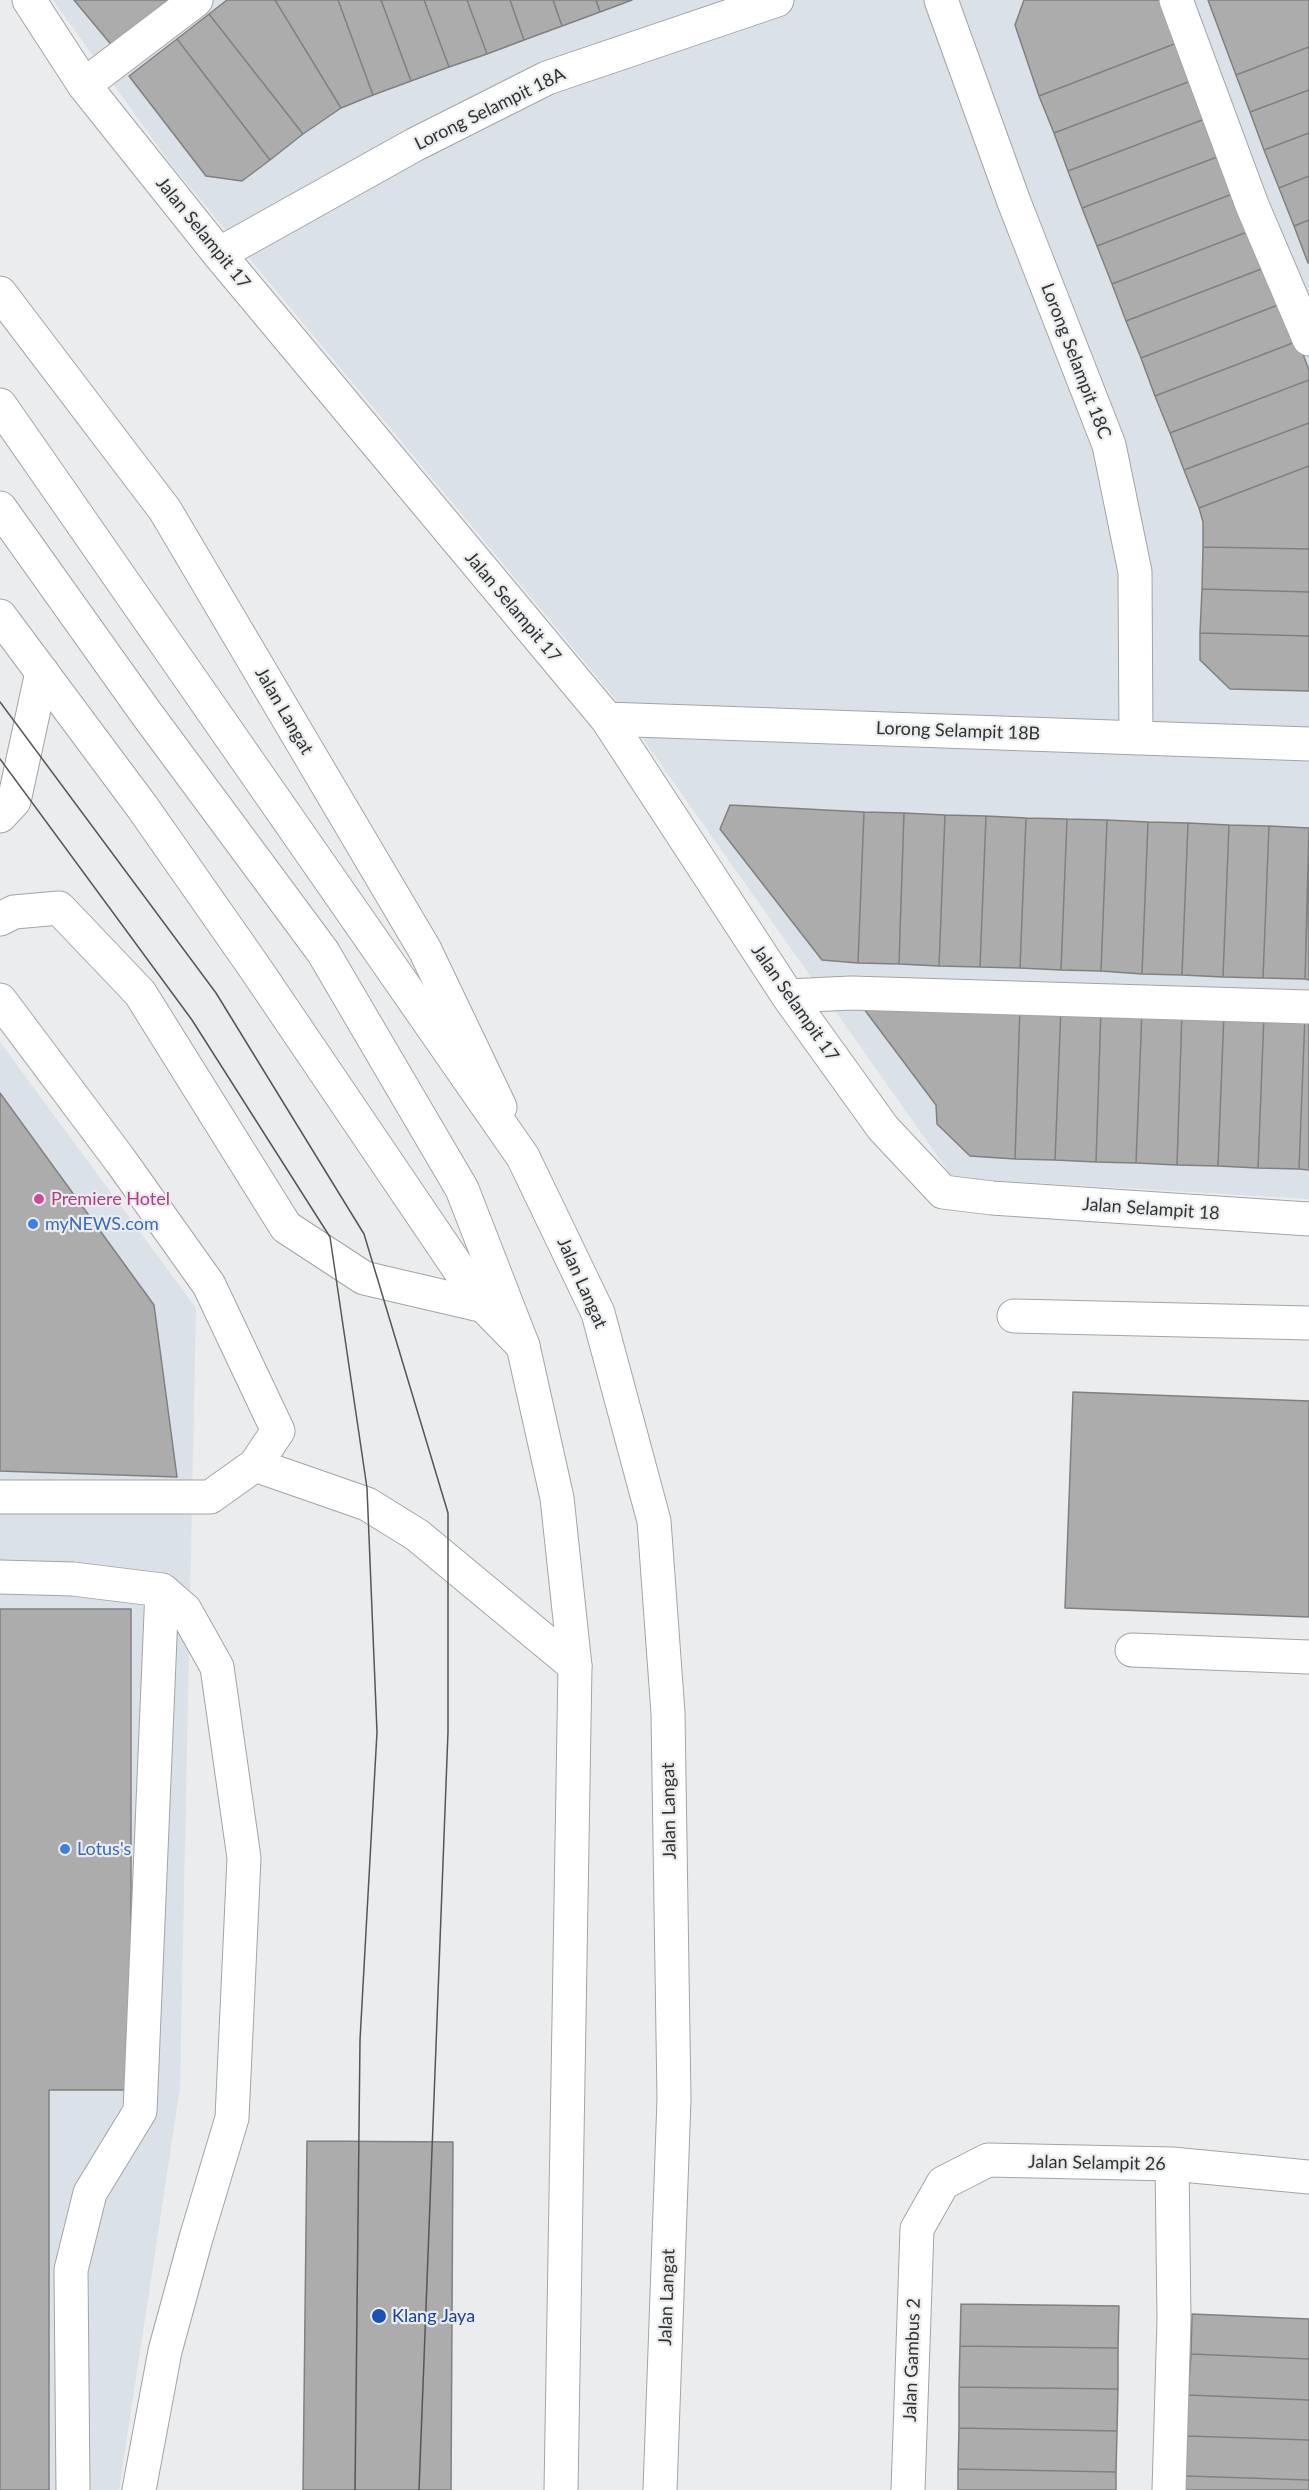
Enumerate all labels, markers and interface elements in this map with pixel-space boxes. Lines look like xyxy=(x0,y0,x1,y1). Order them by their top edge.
street label: Lorong Selampit 18A xyxy=(411,63,569,155)
street label: Jalan Selampit 17 xyxy=(151,173,255,293)
street label: Lorong Selampit 18C xyxy=(1036,280,1116,442)
street label: Jalan Selampit 17 xyxy=(461,547,565,667)
street label: Jalan Langat xyxy=(250,664,318,758)
street label: Lorong Selampit 18B xyxy=(875,717,1041,745)
street label: Jalan Selampit 17 xyxy=(747,940,843,1066)
place label: Premiere Hotel xyxy=(51,1188,170,1210)
marker: Premiere Hotel xyxy=(32,1192,46,1206)
street label: Jalan Selampit 18 xyxy=(1082,1193,1220,1225)
place label: myNEWS.com xyxy=(45,1213,159,1235)
marker: myNEWS.com xyxy=(26,1217,40,1231)
street label: Jalan Langat xyxy=(552,1234,612,1332)
street label: Jalan Langat xyxy=(657,1762,681,1860)
place label: Lotus's xyxy=(77,1838,131,1860)
marker: Lotus's xyxy=(58,1842,72,1856)
street label: Jalan Selampit 26 xyxy=(1028,2151,1166,2175)
street label: Jalan Langat xyxy=(655,2248,679,2346)
street label: Jalan Gambus 2 xyxy=(899,2298,925,2422)
place label: Klang Jaya xyxy=(392,2305,475,2327)
marker: Klang Jaya xyxy=(370,2307,388,2325)

